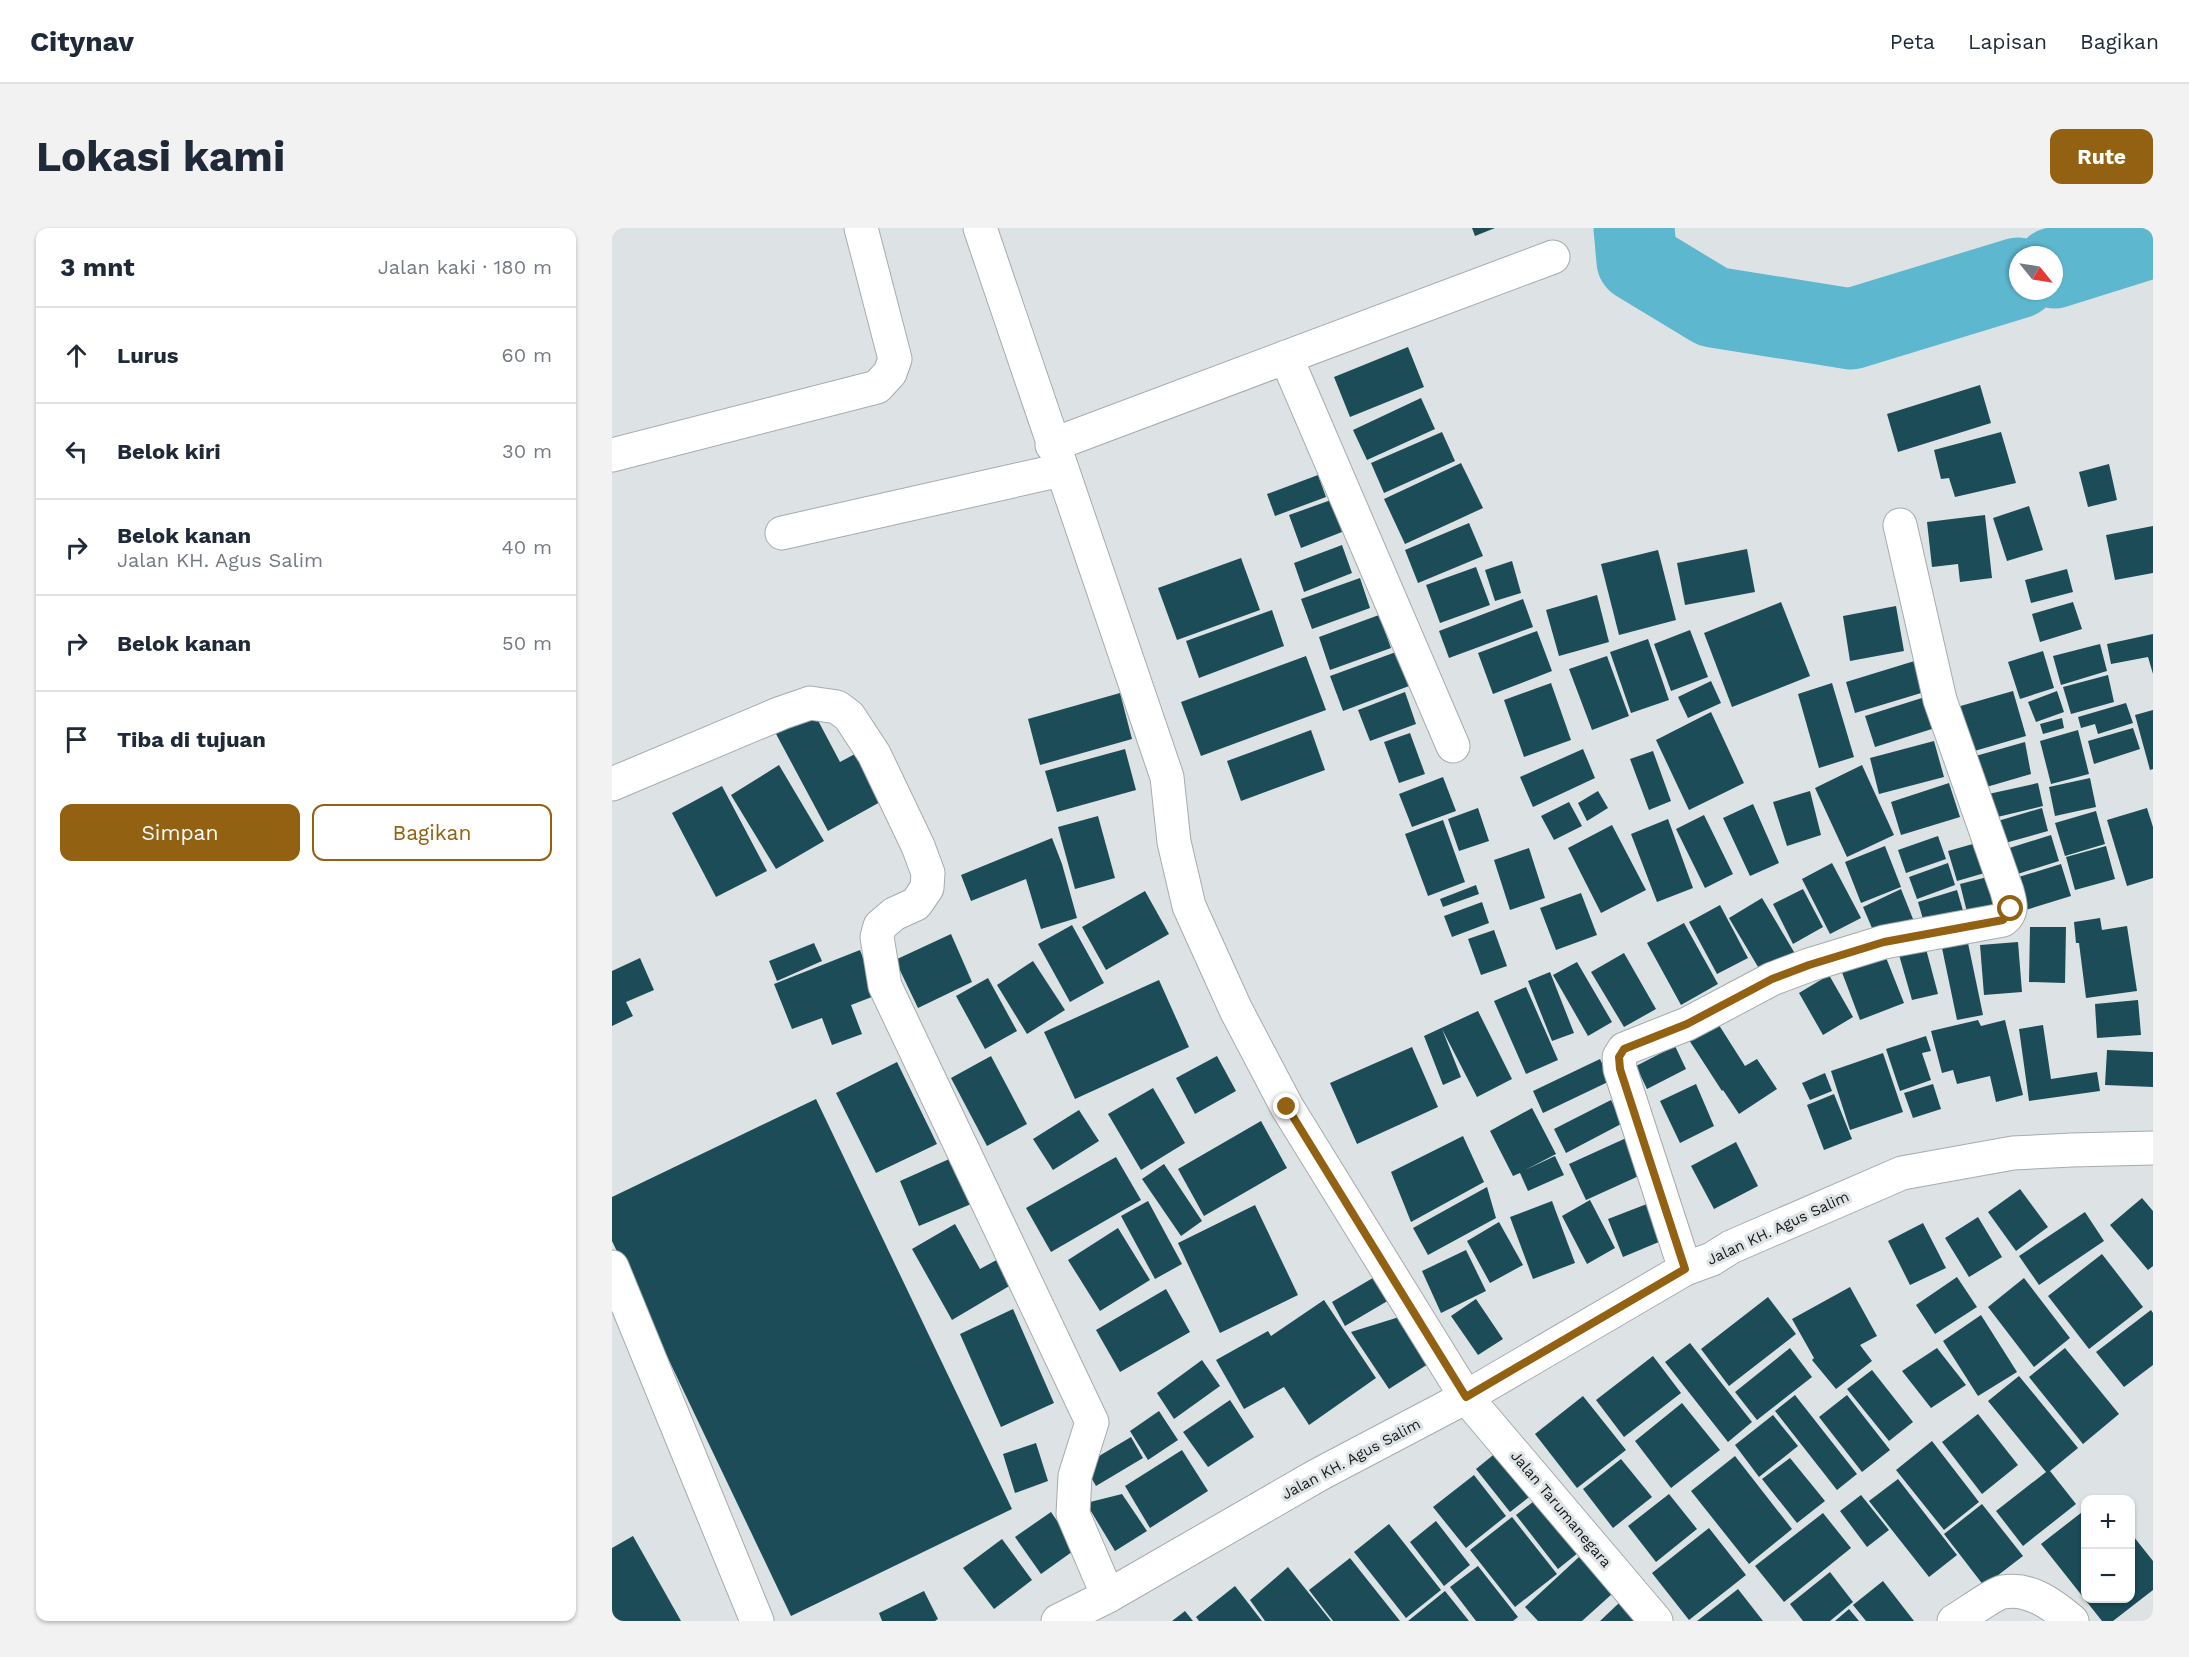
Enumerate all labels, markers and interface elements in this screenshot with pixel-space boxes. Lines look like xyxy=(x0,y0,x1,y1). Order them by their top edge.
text: Citynav xyxy=(30,25,134,58)
text: Peta xyxy=(1890,29,1935,54)
text: Lapisan xyxy=(1968,29,2047,54)
text: Bagikan xyxy=(2080,29,2159,54)
button: Rute xyxy=(2050,129,2153,184)
text: Lokasi kami xyxy=(36,132,285,181)
north arrow xyxy=(2009,246,2063,300)
text: 3 mnt xyxy=(60,252,135,282)
text: Jalan kaki · 180 m xyxy=(378,255,552,279)
icon: ahead xyxy=(60,339,93,372)
text: Lurus xyxy=(117,343,179,368)
text: 60 m xyxy=(502,343,552,367)
icon: left xyxy=(60,435,93,468)
text: Belok kiri xyxy=(117,439,221,464)
text: 30 m xyxy=(502,439,552,463)
text: Belok kanan xyxy=(117,523,251,548)
icon: right xyxy=(60,531,93,564)
text: 40 m xyxy=(501,535,552,559)
text: Jalan KH. Agus Salim xyxy=(117,548,323,572)
icon: right xyxy=(60,627,93,660)
text: Belok kanan xyxy=(117,631,251,656)
text: 50 m xyxy=(502,631,552,655)
icon: arrive xyxy=(60,723,93,756)
text: Tiba di tujuan xyxy=(117,727,266,752)
button: Simpan xyxy=(60,804,300,861)
button: Bagikan xyxy=(312,804,552,861)
route start xyxy=(1997,895,2023,921)
route end xyxy=(1273,1093,1299,1119)
street label: Jalan KH. Agus Salim xyxy=(1704,1187,1852,1269)
street label: Jalan KH. Agus Salim xyxy=(1279,1415,1423,1503)
street label: Jalan Tarumanegara xyxy=(1507,1447,1615,1571)
map controls xyxy=(2081,1495,2135,1603)
button: + xyxy=(2081,1495,2135,1549)
button: − xyxy=(2081,1549,2135,1603)

